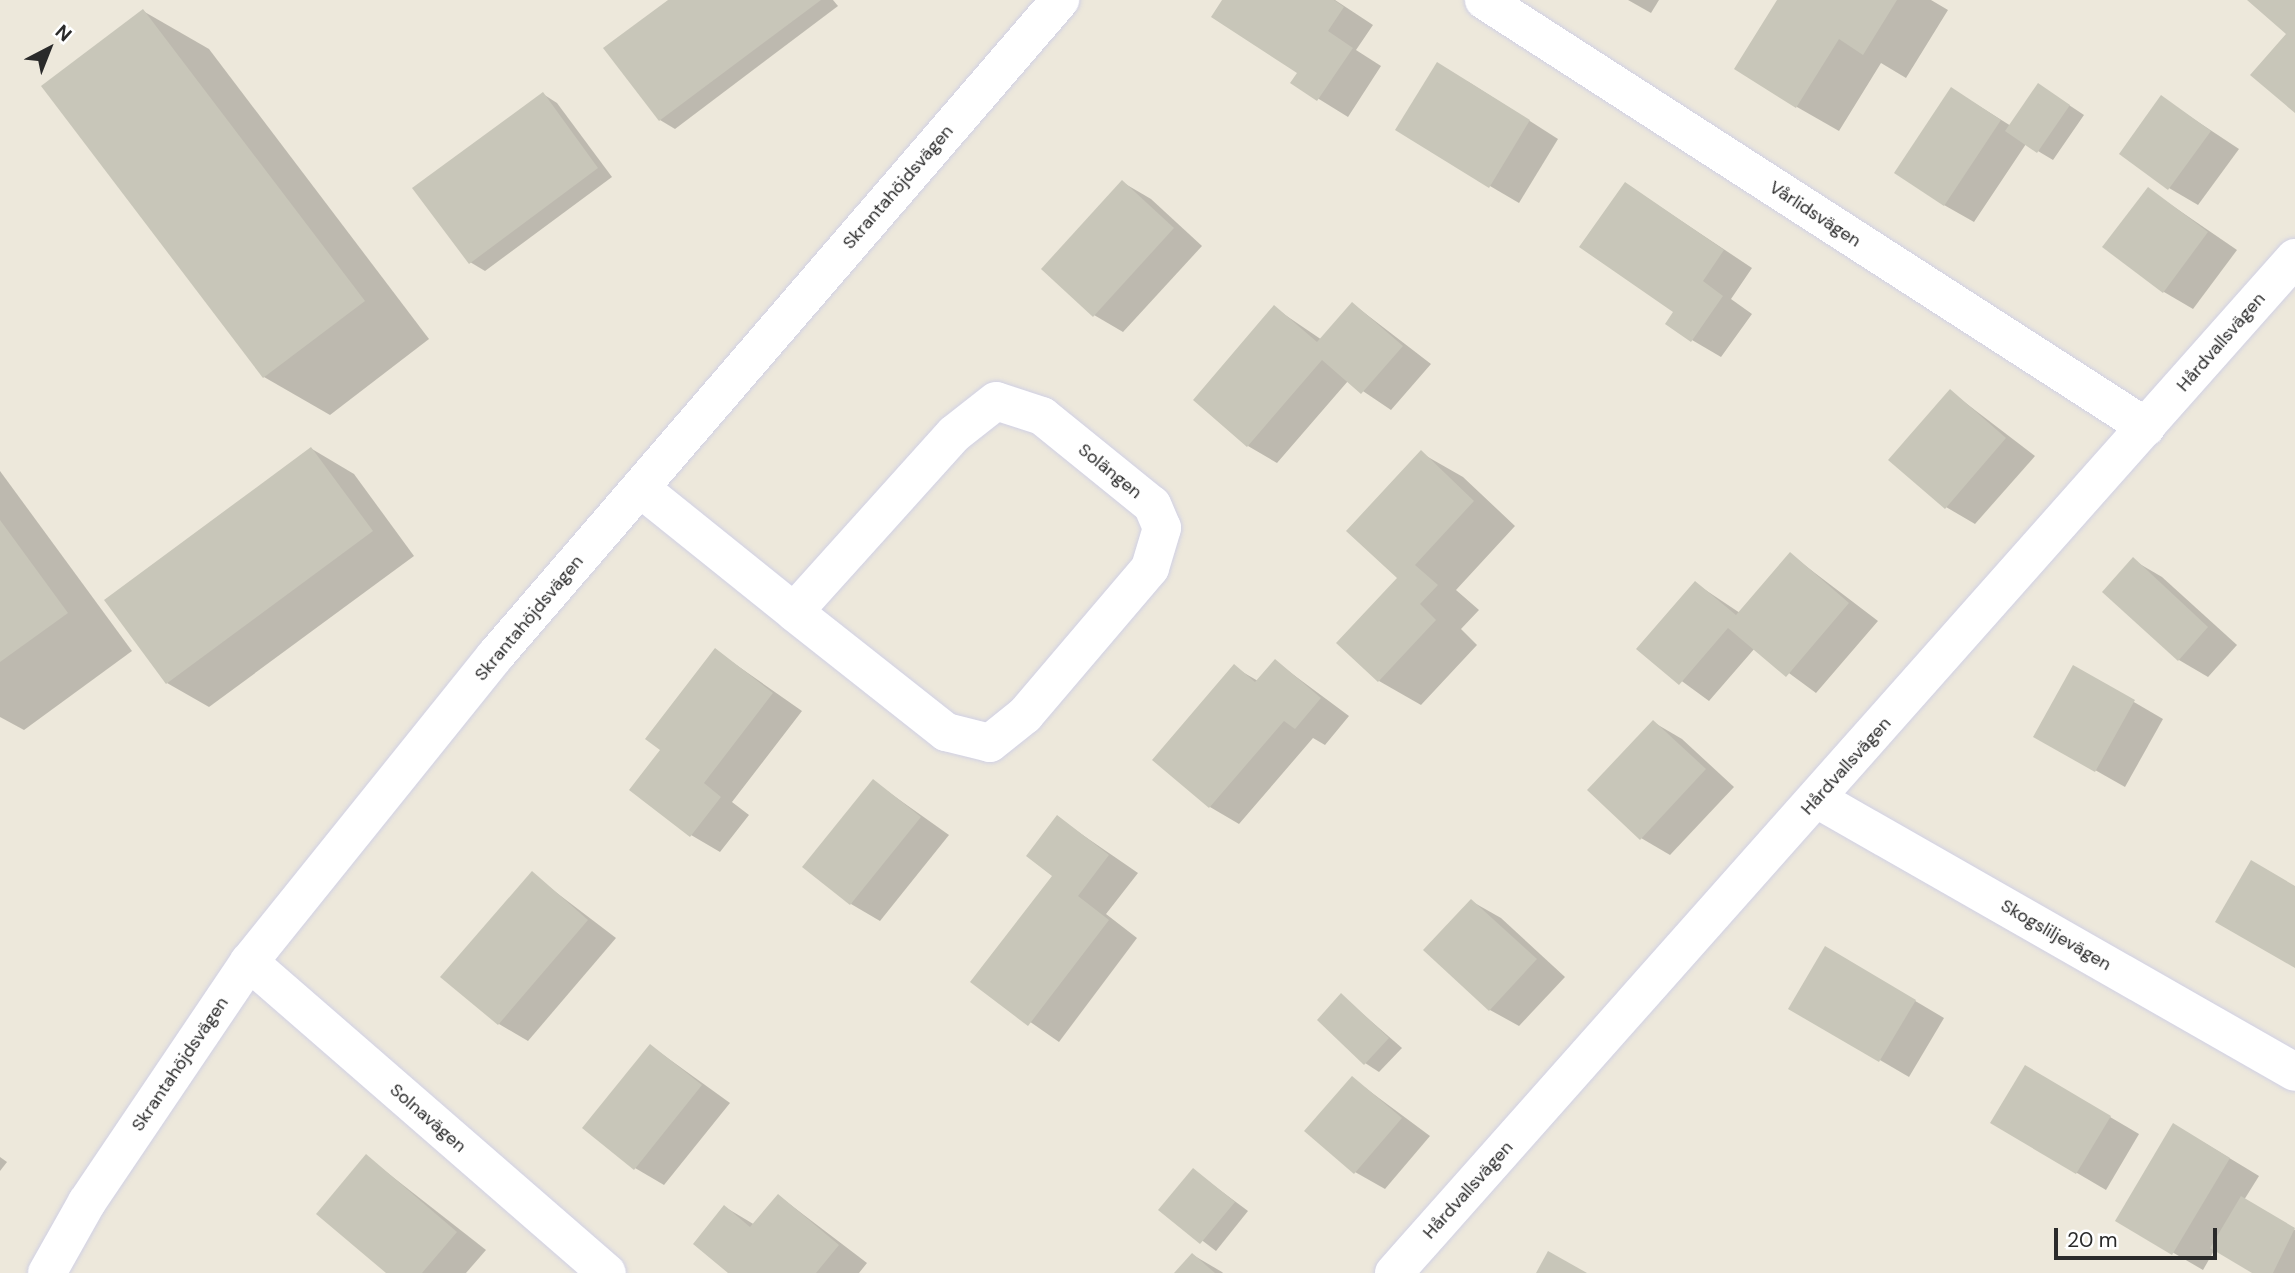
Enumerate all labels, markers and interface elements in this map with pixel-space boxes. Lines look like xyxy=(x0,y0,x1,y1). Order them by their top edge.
north arrow xyxy=(14,14,84,84)
text: N xyxy=(50,19,77,47)
street label: Skrantahöjdsvägen xyxy=(838,121,958,253)
street label: Vårlidsvägen xyxy=(1765,176,1865,252)
street label: Hårdvallsvägen xyxy=(2172,288,2270,396)
street label: Solängen xyxy=(1074,439,1146,503)
street label: Skrantahöjdsvägen xyxy=(470,551,588,685)
street label: Hårdvallsvägen xyxy=(1796,713,1896,819)
street label: Skogsliljevägen xyxy=(1997,895,2115,975)
street label: Skrantahöjdsvägen xyxy=(127,993,233,1135)
street label: Solnavägen xyxy=(385,1079,471,1157)
street label: Hårdvallsvägen xyxy=(1418,1137,1518,1243)
scale bar xyxy=(2057,1214,2220,1258)
text: 20 m xyxy=(2067,1226,2118,1254)

